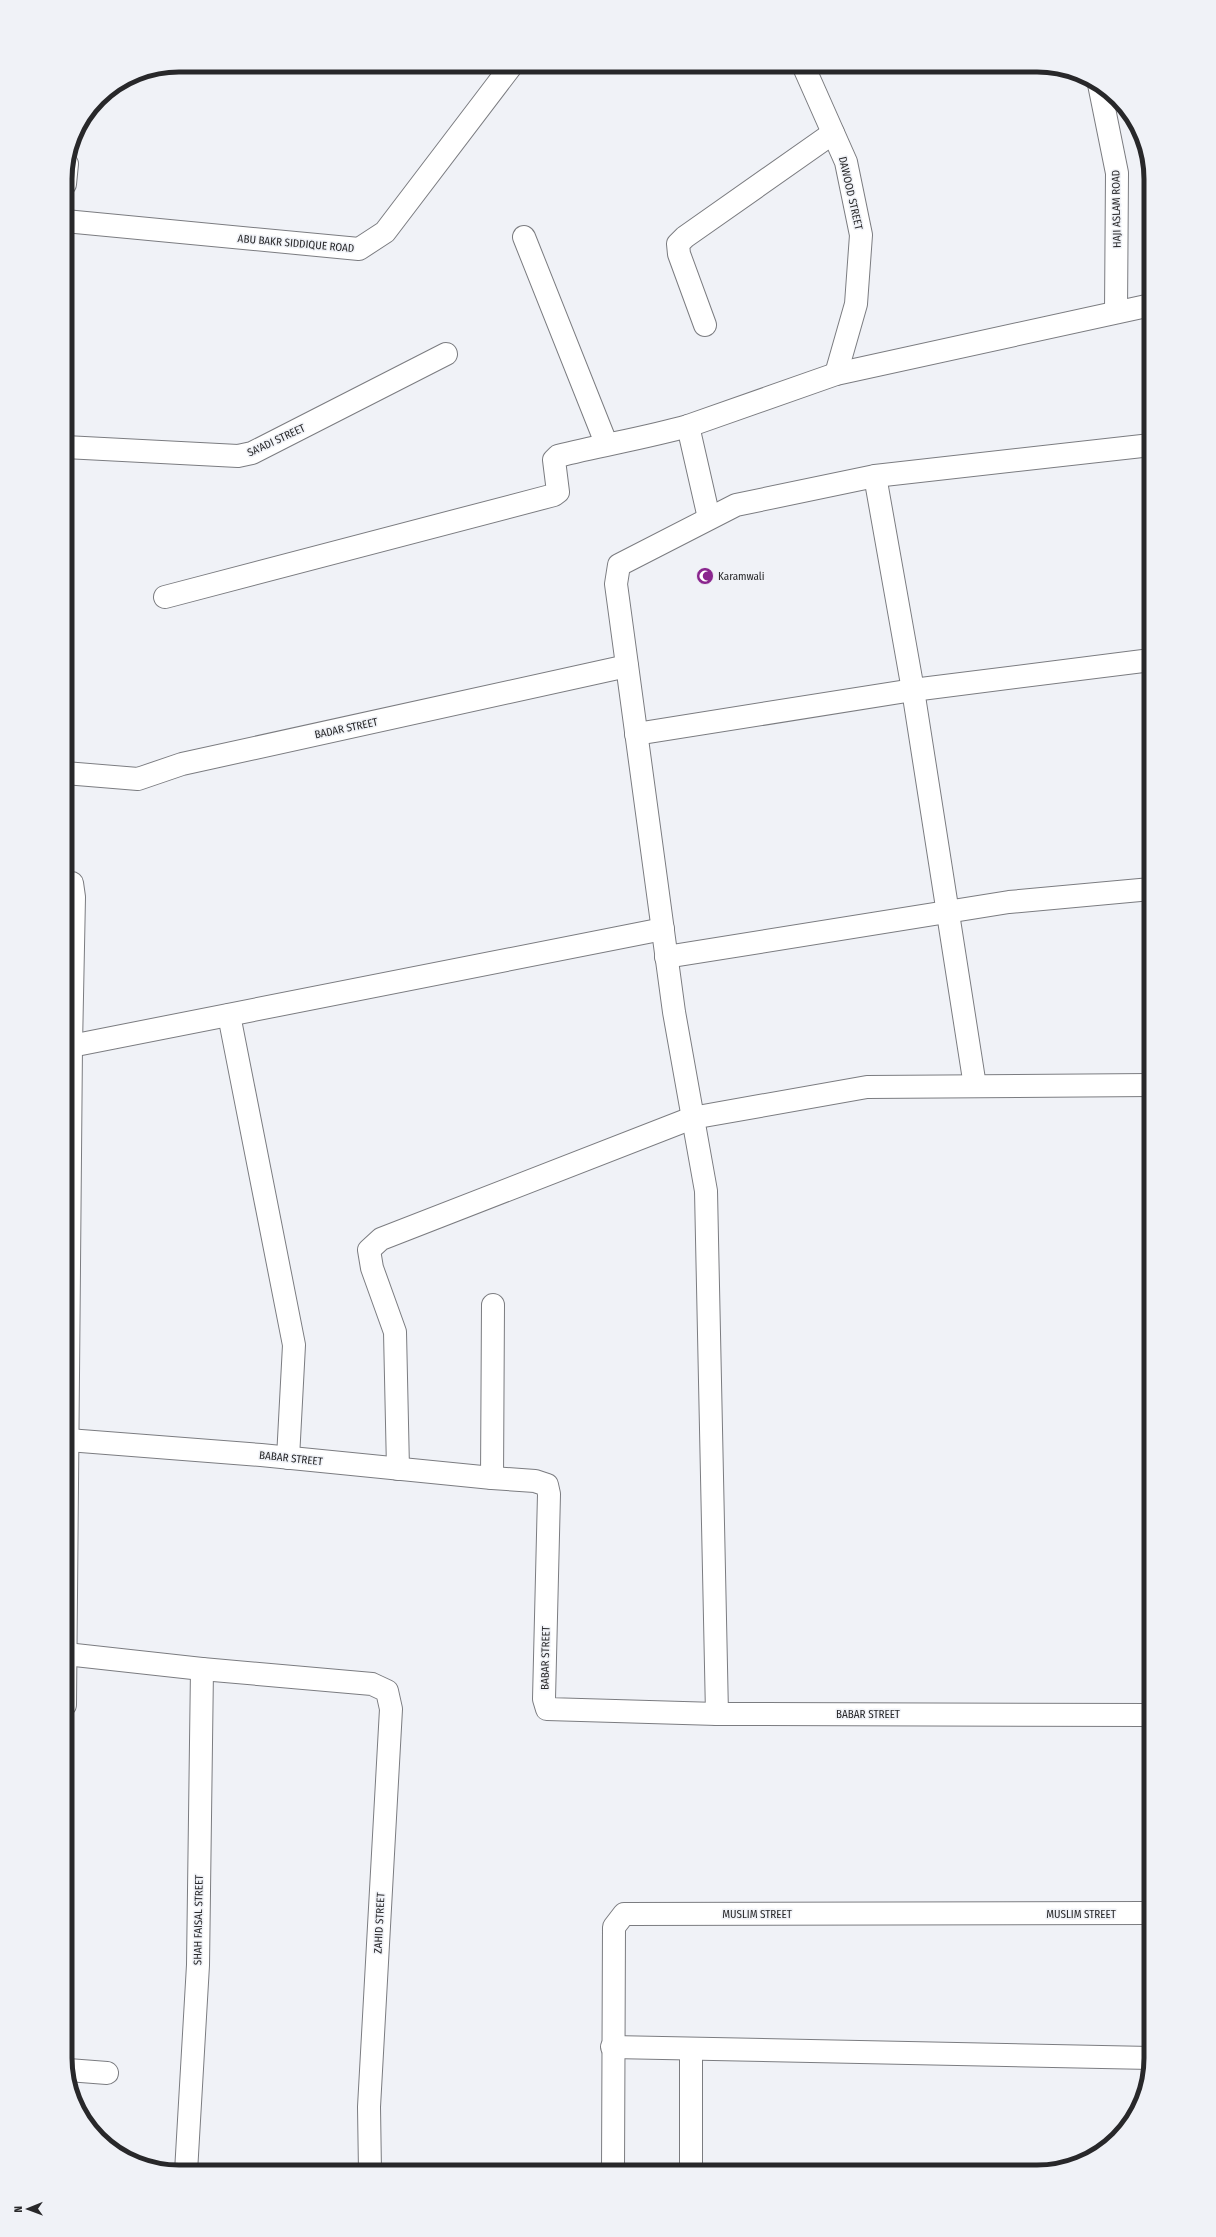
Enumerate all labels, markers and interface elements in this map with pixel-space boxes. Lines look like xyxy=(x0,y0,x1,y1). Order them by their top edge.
street label: DAWOOD STREET xyxy=(836,155,865,232)
street label: HAJI ASLAM ROAD xyxy=(1109,170,1124,248)
street label: ABU BAKR SIDDIQUE ROAD xyxy=(237,232,355,255)
street label: SA'ADI STREET xyxy=(245,421,308,459)
mosque icon: Karamwali xyxy=(695,566,715,586)
place label: Karamwali xyxy=(718,570,765,583)
street label: BADAR STREET xyxy=(313,715,380,742)
street label: BABAR STREET xyxy=(259,1449,324,1468)
street label: BABAR STREET xyxy=(538,1625,553,1690)
street label: BABAR STREET xyxy=(836,1708,901,1721)
street label: SHAH FAISAL STREET xyxy=(191,1874,206,1965)
street label: ZAHID STREET xyxy=(371,1891,388,1954)
street label: MUSLIM STREET xyxy=(722,1908,793,1921)
street label: MUSLIM STREET xyxy=(1046,1908,1117,1921)
north arrow xyxy=(8,2189,48,2229)
text: N xyxy=(12,2206,25,2213)

